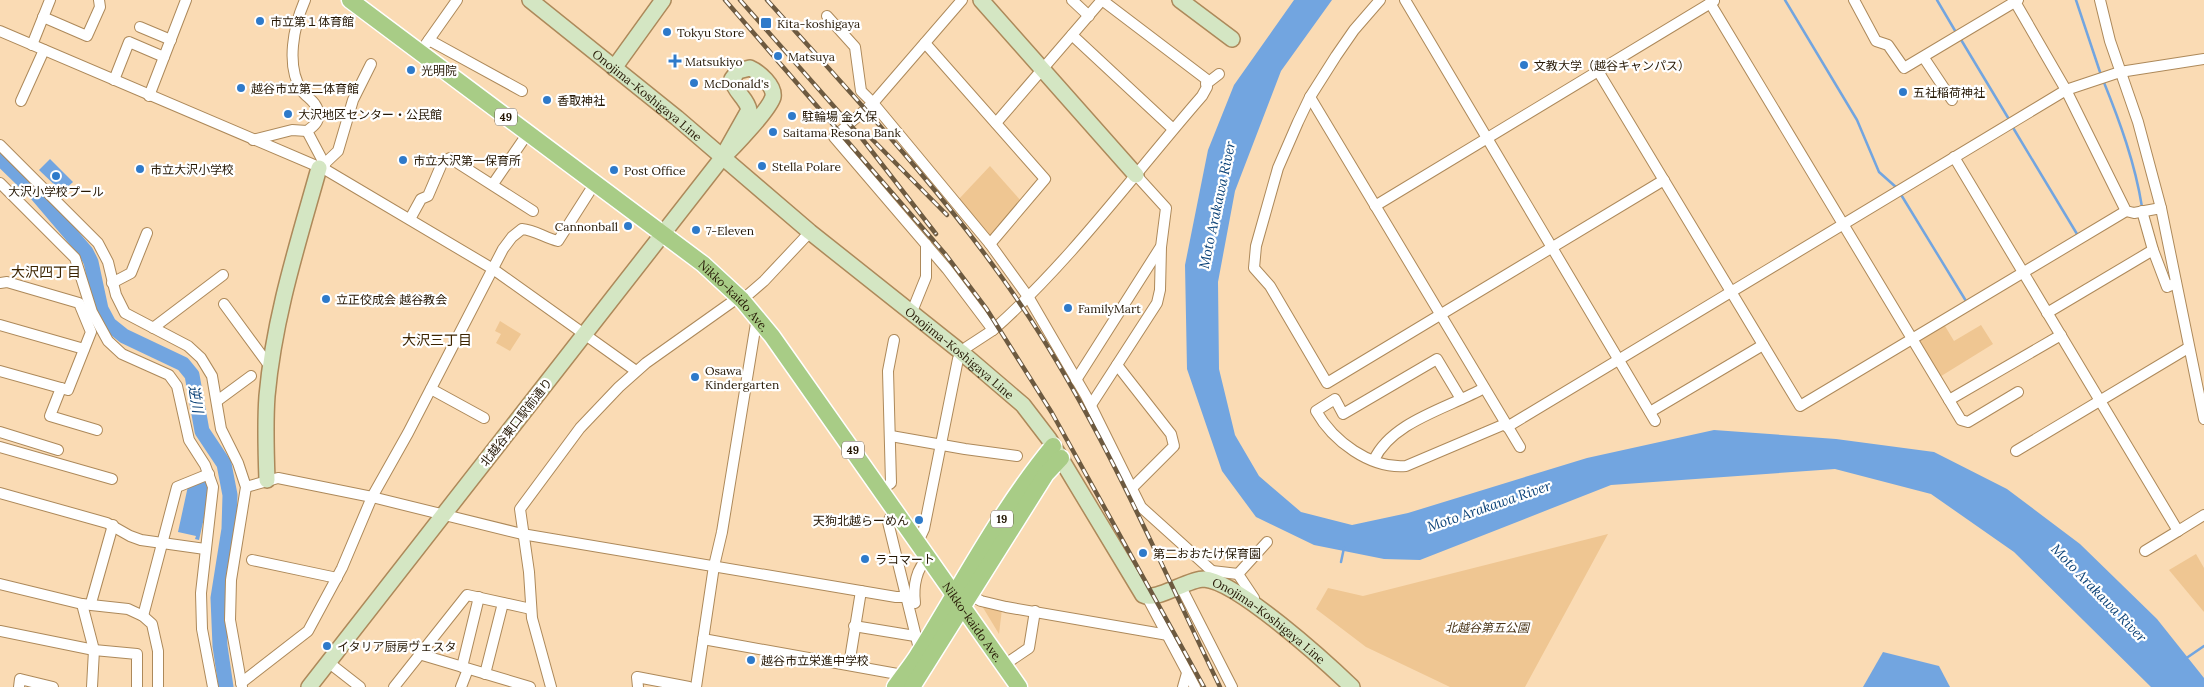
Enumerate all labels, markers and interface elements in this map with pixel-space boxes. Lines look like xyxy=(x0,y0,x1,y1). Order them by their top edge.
place label: 市立第１体育館 xyxy=(270,14,354,29)
marker: 市立第１体育館 xyxy=(254,15,266,27)
marker: Kita-koshigaya xyxy=(759,16,773,30)
place label: Kita-koshigaya xyxy=(777,16,860,31)
place label: Tokyu Store xyxy=(677,25,745,40)
marker: Tokyu Store xyxy=(661,26,673,38)
street label: Onojima-Koshigaya Line xyxy=(590,46,706,144)
place label: Matsuya xyxy=(788,49,835,64)
marker: Matsuya xyxy=(772,50,784,62)
place label: Matsukiyo xyxy=(685,54,742,69)
marker: Matsukiyo xyxy=(669,55,681,67)
place label: 文教大学（越谷キャンパス） xyxy=(1534,58,1690,73)
marker: 文教大学（越谷キャンパス） xyxy=(1518,59,1530,71)
place label: 光明院 xyxy=(421,63,457,78)
marker: 光明院 xyxy=(405,64,417,76)
place label: McDonald's xyxy=(704,76,769,91)
marker: McDonald's xyxy=(688,77,700,89)
place label: 越谷市立第二体育館 xyxy=(251,81,359,96)
marker: 越谷市立第二体育館 xyxy=(235,82,247,94)
place label: 五社稲荷神社 xyxy=(1913,85,1985,100)
marker: 五社稲荷神社 xyxy=(1897,86,1909,98)
place label: 香取神社 xyxy=(557,93,605,108)
marker: 香取神社 xyxy=(541,94,553,106)
place label: 大沢地区センター・公民館 xyxy=(298,107,442,122)
marker: 大沢地区センター・公民館 xyxy=(282,108,294,120)
road number: 49 xyxy=(495,108,517,125)
place label: 駐輪場 金久保 xyxy=(802,109,877,124)
marker: 駐輪場 金久保 xyxy=(786,110,798,122)
place label: Saitama Resona Bank xyxy=(783,125,902,140)
marker: Saitama Resona Bank xyxy=(767,126,779,138)
water label: Moto Arakawa River xyxy=(1195,139,1239,270)
place label: 市立大沢第一保育所 xyxy=(413,153,521,168)
marker: 市立大沢第一保育所 xyxy=(397,154,409,166)
place label: Stella Polare xyxy=(772,159,842,174)
marker: Stella Polare xyxy=(756,160,768,172)
place label: 市立大沢小学校 xyxy=(150,162,234,177)
marker: 市立大沢小学校 xyxy=(134,163,146,175)
place label: Post Office xyxy=(624,163,686,178)
marker: Post Office xyxy=(608,164,620,176)
marker: 大沢小学校プール xyxy=(50,170,62,182)
place label: 大沢小学校プール xyxy=(8,184,104,199)
place label: Cannonball xyxy=(555,219,618,234)
marker: Cannonball xyxy=(622,220,634,232)
place label: 7-Eleven xyxy=(706,223,754,238)
marker: 7-Eleven xyxy=(690,224,702,236)
street label: Nikko-kaido Ave. xyxy=(696,256,772,334)
district label: 大沢四丁目 xyxy=(11,263,81,281)
place label: 立正佼成会 越谷教会 xyxy=(336,292,447,307)
marker: 立正佼成会 越谷教会 xyxy=(320,293,332,305)
place label: FamilyMart xyxy=(1078,301,1141,316)
marker: FamilyMart xyxy=(1062,302,1074,314)
street label: Onojima-Koshigaya Line xyxy=(902,303,1018,402)
district label: 大沢三丁目 xyxy=(402,331,472,349)
place label: Osawa Kindergarten xyxy=(705,363,779,392)
marker: Osawa Kindergarten xyxy=(689,371,701,383)
street label: 北越谷東口駅前通り xyxy=(477,375,555,469)
water label: 逆川 xyxy=(185,384,208,416)
road number: 49 xyxy=(842,442,864,458)
water label: Moto Arakawa River xyxy=(1425,476,1554,536)
road number: 19 xyxy=(991,510,1013,528)
place label: 天狗北越らーめん xyxy=(813,513,909,528)
marker: 天狗北越らーめん xyxy=(913,514,925,526)
water label: Moto Arakawa River xyxy=(2047,540,2151,646)
place label: 第二おおたけ保育園 xyxy=(1153,546,1261,561)
marker: 第二おおたけ保育園 xyxy=(1137,547,1149,559)
place label: ラコマート xyxy=(875,552,935,567)
marker: ラコマート xyxy=(859,553,871,565)
street label: Onojima-Koshigaya Line xyxy=(1210,574,1329,667)
street label: Nikko-kaido Ave. xyxy=(940,579,1006,665)
park label: 北越谷第五公園 xyxy=(1445,620,1531,635)
place label: イタリア厨房ヴェスタ xyxy=(337,639,457,654)
marker: イタリア厨房ヴェスタ xyxy=(321,640,333,652)
place label: 越谷市立栄進中学校 xyxy=(761,653,869,668)
marker: 越谷市立栄進中学校 xyxy=(745,654,757,666)

